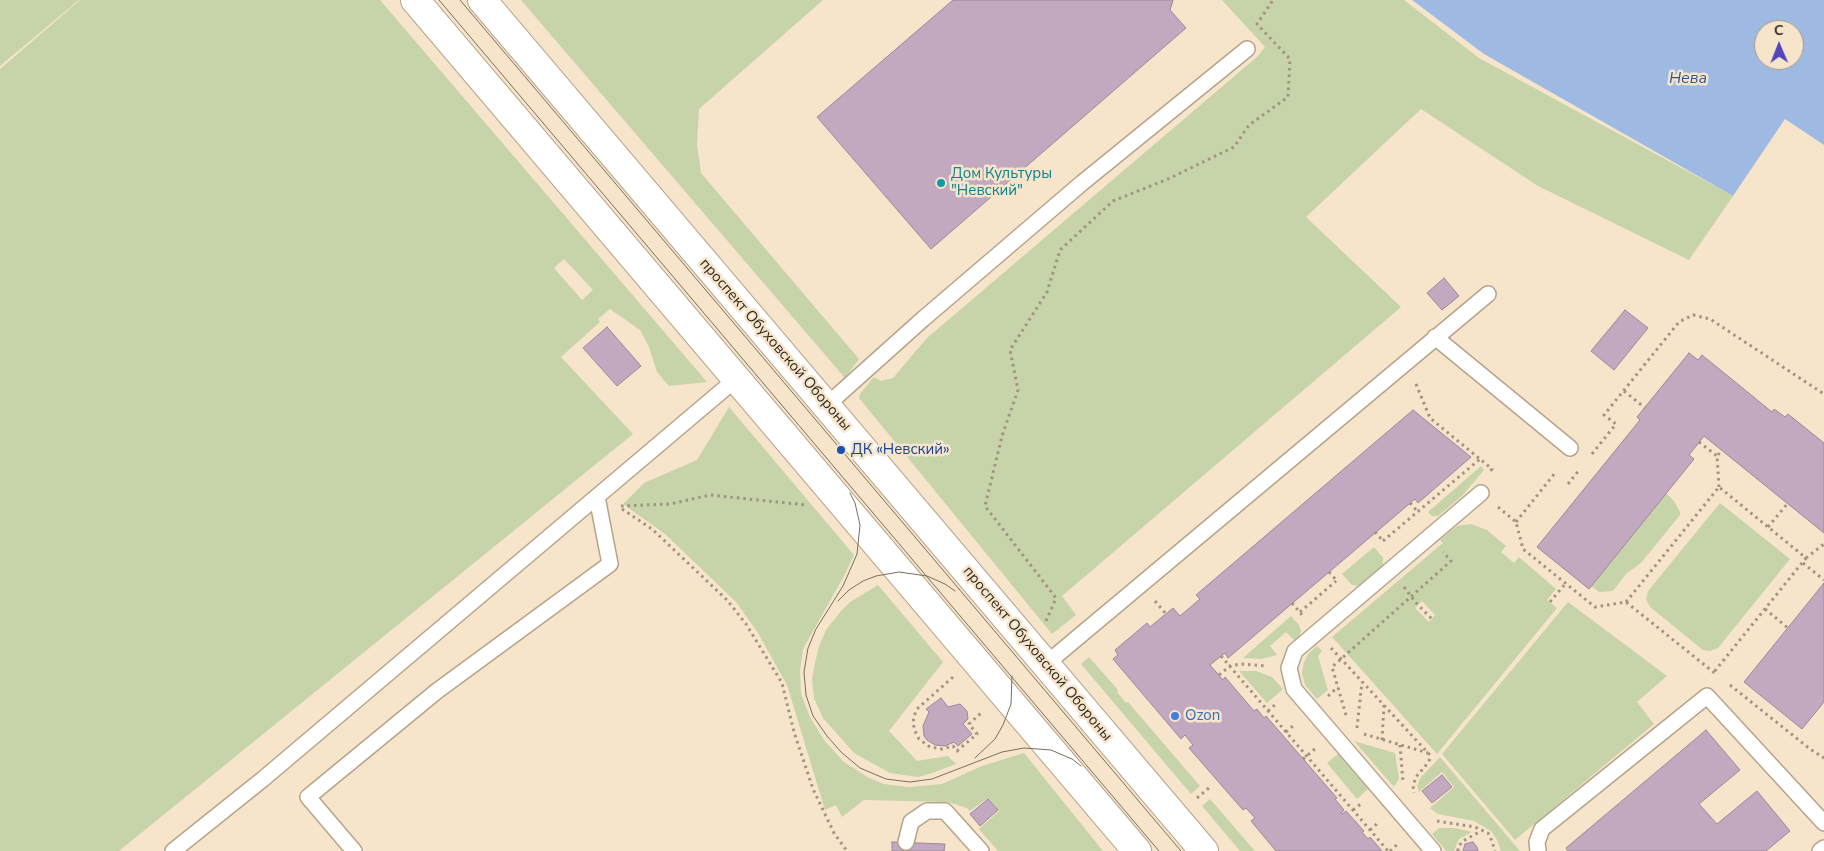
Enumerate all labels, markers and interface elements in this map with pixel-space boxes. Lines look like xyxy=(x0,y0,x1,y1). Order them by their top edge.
north arrow xyxy=(1754,20,1804,70)
text: С xyxy=(1774,21,1784,40)
water label: Нева xyxy=(1669,69,1707,89)
place label: Дом Культуры "Невский" xyxy=(951,165,1052,200)
marker: Дом Культуры "Невский" xyxy=(935,177,947,189)
street label: проспект Обуховской Обороны xyxy=(695,255,855,435)
place label: ДК «Невский» xyxy=(851,441,950,459)
marker: ДК «Невский» xyxy=(835,444,847,456)
street label: проспект Обуховской Обороны xyxy=(959,563,1115,745)
place label: Ozon xyxy=(1185,707,1220,725)
marker: Ozon xyxy=(1169,710,1181,722)

